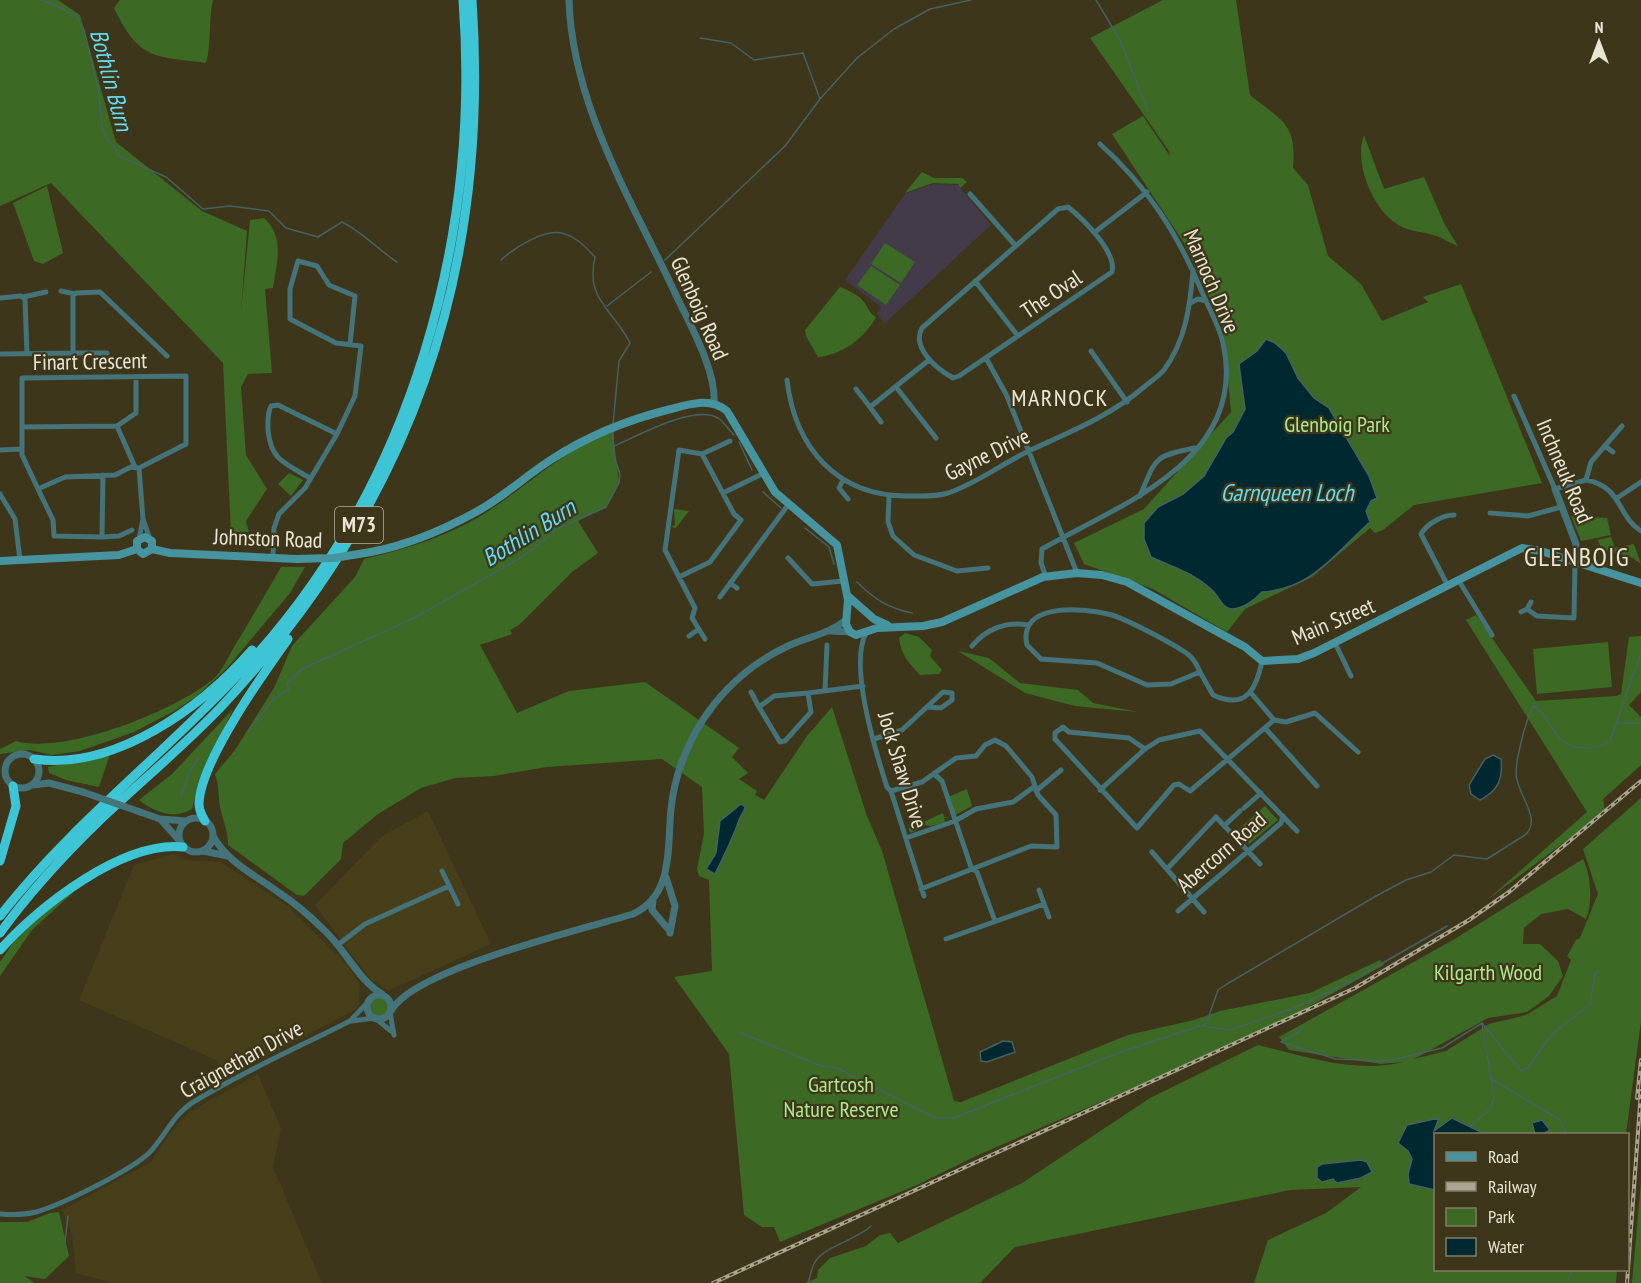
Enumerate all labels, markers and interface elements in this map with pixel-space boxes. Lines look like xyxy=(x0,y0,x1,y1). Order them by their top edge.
north arrow xyxy=(1569,12,1629,72)
text: N xyxy=(1595,17,1603,37)
water label: Bothlin Burn xyxy=(83,26,140,136)
street label: Marnoch Drive xyxy=(1178,225,1246,337)
street label: Glenboig Road xyxy=(665,252,735,364)
street label: The Oval xyxy=(1015,263,1088,324)
street label: Finart Crescent xyxy=(33,346,147,376)
district label: MARNOCK xyxy=(1011,382,1109,413)
park label: Glenboig Park xyxy=(1284,410,1390,438)
street label: Inchneuk Road xyxy=(1530,415,1600,527)
street label: Gayne Drive xyxy=(940,421,1034,487)
water label: Garnqueen Loch xyxy=(1221,477,1355,508)
water label: Bothlin Burn xyxy=(476,491,582,573)
road number: M73 xyxy=(335,507,383,543)
street label: Johnston Road xyxy=(212,522,323,554)
district label: GLENBOIG xyxy=(1524,540,1630,573)
street label: Main Street xyxy=(1287,591,1379,651)
street label: Jock Shaw Drive xyxy=(872,707,934,832)
street label: Abercorn Road xyxy=(1170,805,1272,899)
park label: Kilgarth Wood xyxy=(1434,958,1542,986)
street label: Craignethan Drive xyxy=(175,1014,307,1104)
park label: Gartcosh Nature Reserve xyxy=(784,1070,898,1123)
legend xyxy=(1434,1133,1629,1271)
text: Road xyxy=(1488,1145,1519,1168)
text: Railway xyxy=(1488,1175,1537,1198)
text: Park xyxy=(1488,1205,1515,1228)
text: Water xyxy=(1488,1235,1524,1258)

